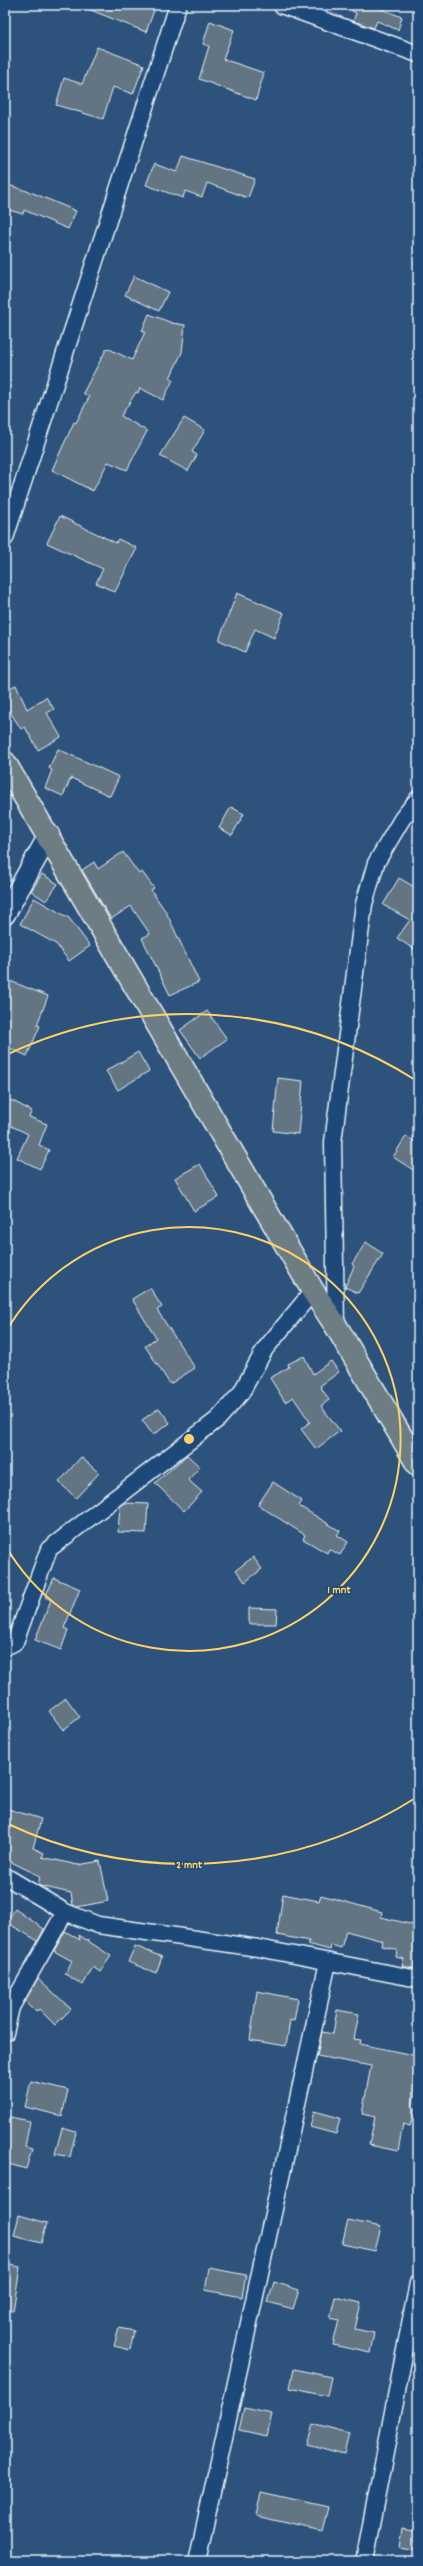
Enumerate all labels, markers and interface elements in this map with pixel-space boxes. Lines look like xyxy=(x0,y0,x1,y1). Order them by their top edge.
centre of rings xyxy=(182,1432,196,1446)
text: 1 mnt xyxy=(327,1582,351,1599)
text: 2 mnt xyxy=(176,1857,203,1874)

